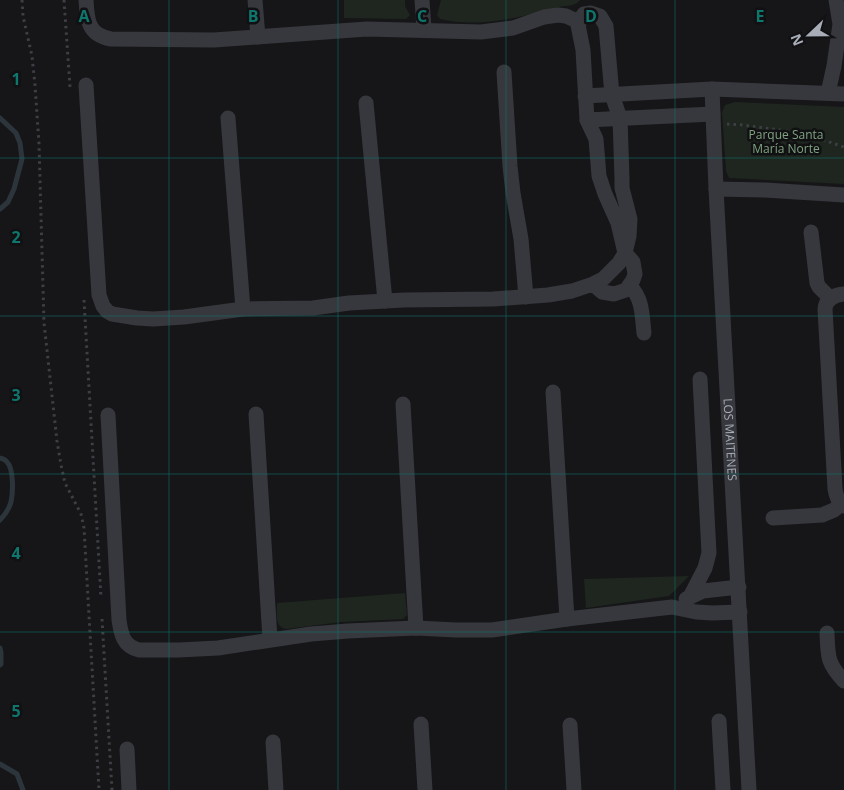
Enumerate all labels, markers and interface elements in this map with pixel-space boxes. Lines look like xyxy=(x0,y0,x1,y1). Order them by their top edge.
text: A xyxy=(78,5,90,27)
text: B xyxy=(248,5,258,27)
text: C xyxy=(417,5,427,27)
text: D xyxy=(585,5,597,27)
text: E xyxy=(756,5,765,27)
north arrow xyxy=(784,10,834,60)
text: N xyxy=(786,31,807,49)
text: 1 xyxy=(11,68,21,90)
park label: Parque Santa María Norte xyxy=(749,126,823,157)
text: 2 xyxy=(11,226,21,248)
text: 3 xyxy=(11,384,21,406)
street label: LOS MAITENES xyxy=(720,398,741,481)
text: 4 xyxy=(11,542,21,564)
text: 5 xyxy=(11,700,21,722)

